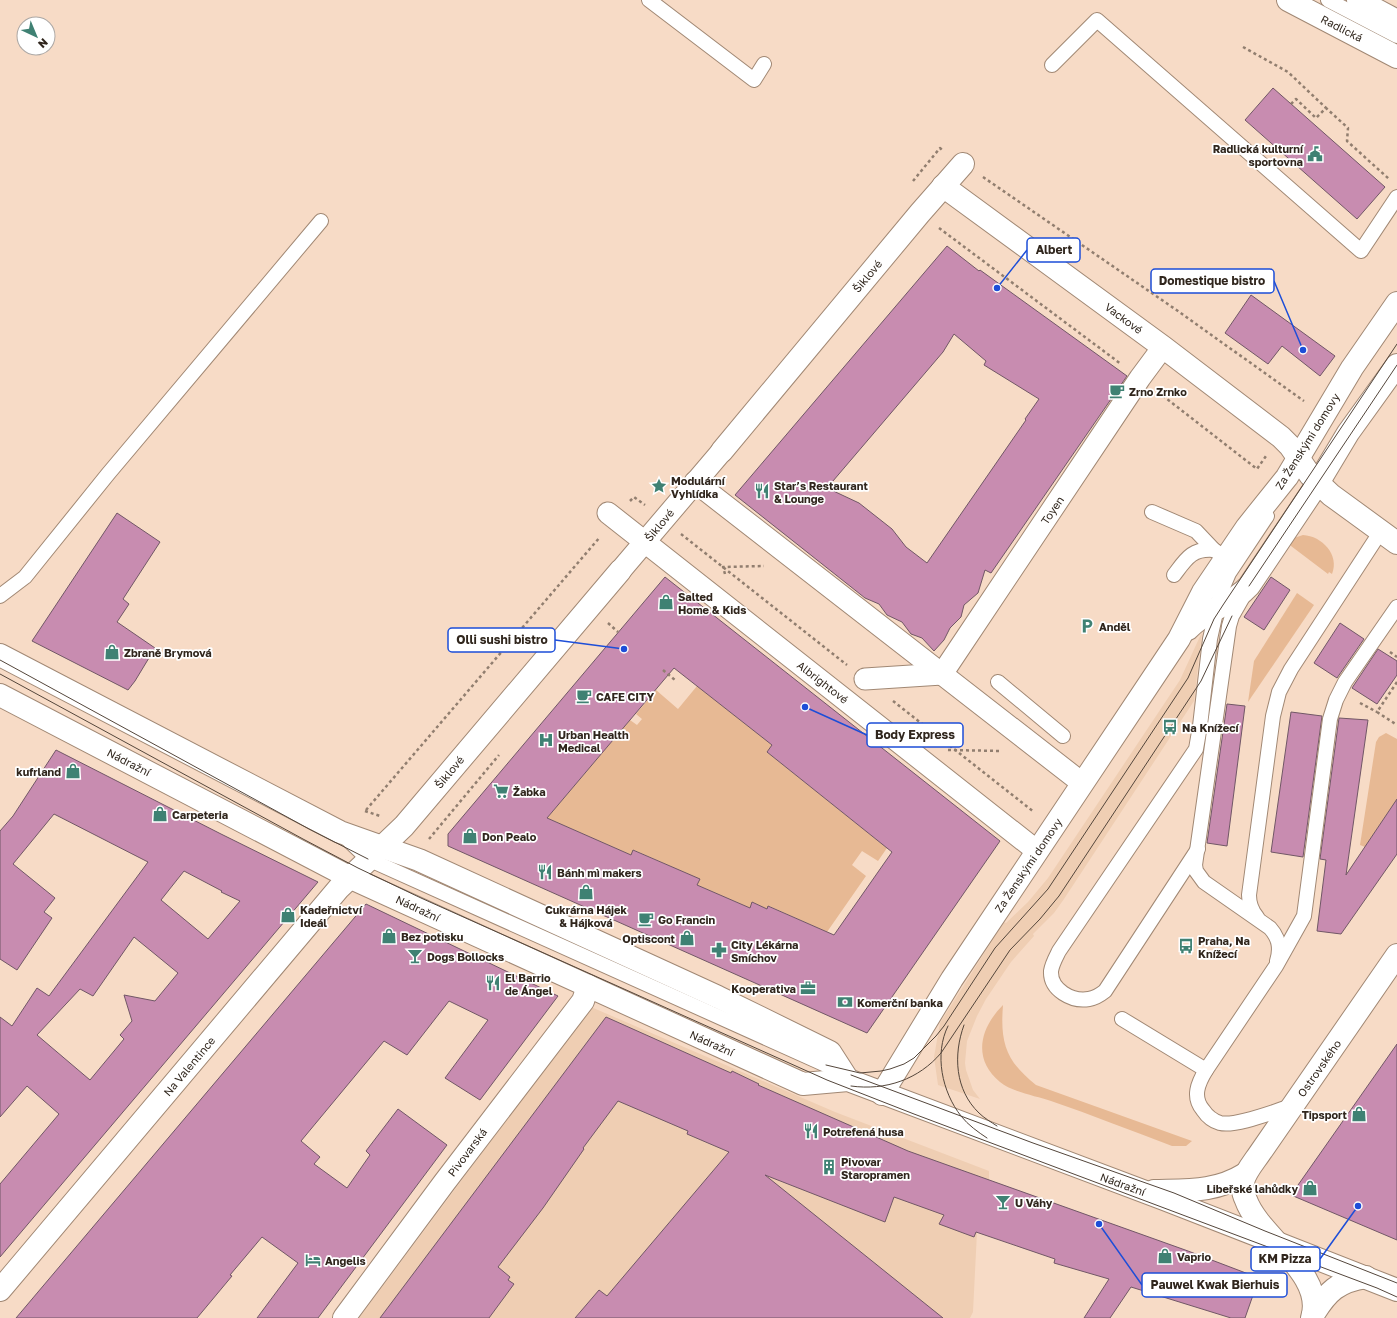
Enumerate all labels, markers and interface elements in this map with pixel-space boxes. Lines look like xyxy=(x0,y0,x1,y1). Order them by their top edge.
street label: Radlická xyxy=(1319,12,1365,44)
north arrow xyxy=(16,16,56,56)
text: N xyxy=(36,36,51,51)
place label: Radlická kulturní sportovna xyxy=(1213,142,1304,168)
public building icon: Radlická kulturní sportovna xyxy=(1306,145,1324,163)
callout: Albert xyxy=(1027,238,1080,262)
text: Albert xyxy=(1036,242,1072,257)
street label: Šiklové xyxy=(850,257,884,295)
callout: Domestique bistro xyxy=(1151,269,1274,293)
text: Domestique bistro xyxy=(1159,273,1265,288)
street label: Vackové xyxy=(1103,300,1145,336)
cafe icon: Zrno Zrnko xyxy=(1108,382,1126,400)
place label: Zrno Zrnko xyxy=(1129,385,1187,398)
street label: Za Ženskými domovy xyxy=(1272,391,1342,491)
place label: Modulární Vyhlídka xyxy=(671,474,726,500)
place icon: Modulární Vyhlídka xyxy=(650,477,668,495)
place label: Star’s Restaurant & Lounge xyxy=(774,479,868,505)
restaurant icon: Star’s Restaurant & Lounge xyxy=(753,482,771,500)
street label: Toyen xyxy=(1038,493,1066,527)
street label: Šiklové xyxy=(642,506,676,544)
place label: Salted Home & Kids xyxy=(678,590,746,616)
shop icon: Salted Home & Kids xyxy=(657,593,675,611)
parking icon: Anděl xyxy=(1078,617,1096,635)
place label: Anděl xyxy=(1099,620,1131,633)
callout: Olli sushi bistro xyxy=(448,628,555,652)
text: Olli sushi bistro xyxy=(456,632,548,647)
shop icon: Zbraně Brymová xyxy=(103,643,121,661)
place label: Zbraně Brymová xyxy=(124,646,212,659)
street label: Albrightové xyxy=(795,658,851,706)
cafe icon: CAFE CITY xyxy=(575,687,593,705)
place label: CAFE CITY xyxy=(596,690,654,703)
bus stop icon: Na Knížecí xyxy=(1161,718,1179,736)
place label: Na Knížecí xyxy=(1182,721,1240,734)
callout: Body Express xyxy=(867,723,963,747)
text: Body Express xyxy=(875,727,955,742)
place label: Urban Health Medical xyxy=(558,728,629,754)
hospital icon: Urban Health Medical xyxy=(537,731,555,749)
street label: Nádražní xyxy=(105,746,154,779)
street label: Šiklové xyxy=(432,753,466,791)
shop icon: kufrland xyxy=(64,762,82,780)
place label: kufrland xyxy=(16,765,61,778)
supermarket icon: Žabka xyxy=(492,782,510,800)
place label: Žabka xyxy=(513,785,546,798)
shop icon: Carpeteria xyxy=(151,805,169,823)
place label: Carpeteria xyxy=(172,808,228,821)
street label: Za Ženskými domovy xyxy=(992,815,1064,915)
shop icon: Don Pealo xyxy=(461,827,479,845)
place label: Don Pealo xyxy=(482,830,537,843)
restaurant icon: Bánh mì makers xyxy=(536,863,554,881)
place label: Bánh mì makers xyxy=(557,866,642,879)
shop icon: Cukrárna Hájek & Hájková xyxy=(577,883,595,901)
street label: Nádražní xyxy=(394,892,443,924)
place label: Kadeřnictví Ideál xyxy=(300,903,363,929)
place label: Cukrárna Hájek & Hájková xyxy=(545,903,628,929)
shop icon: Kadeřnictví Ideál xyxy=(279,906,297,924)
cafe icon: Go Francin xyxy=(637,910,655,928)
place label: Go Francin xyxy=(658,913,715,926)
shop icon: Bez potisku xyxy=(380,927,398,945)
shop icon: Optiscont xyxy=(678,929,696,947)
place label: Bez potisku xyxy=(401,930,463,943)
place label: Optiscont xyxy=(622,932,676,945)
place label: Praha, Na Knížecí xyxy=(1198,934,1250,960)
bus stop icon: Praha, Na Knížecí xyxy=(1177,937,1195,955)
place label: City Lékárna Smíchov xyxy=(731,938,798,964)
pharmacy icon: City Lékárna Smíchov xyxy=(710,941,728,959)
bar icon: Dogs Bollocks xyxy=(406,947,424,965)
place label: Dogs Bollocks xyxy=(427,950,504,963)
place label: El Barrio de Ángel xyxy=(505,971,553,997)
restaurant icon: El Barrio de Ángel xyxy=(484,974,502,992)
office icon: Kooperativa xyxy=(799,979,817,997)
place label: Kooperativa xyxy=(731,982,796,995)
bank icon: Komerční banka xyxy=(836,993,854,1011)
place label: Komerční banka xyxy=(857,996,943,1009)
street label: Nádražní xyxy=(688,1027,737,1059)
street label: Na Valentince xyxy=(160,1034,218,1098)
street label: Ostrovského xyxy=(1295,1037,1344,1099)
shop icon: Tipsport xyxy=(1350,1105,1368,1123)
place label: Tipsport xyxy=(1302,1108,1348,1121)
restaurant icon: Potrefená husa xyxy=(802,1122,820,1140)
street label: Pivovarská xyxy=(445,1125,489,1179)
place label: Potrefená husa xyxy=(823,1125,904,1138)
place label: Pivovar Staropramen xyxy=(841,1155,910,1181)
building icon: Pivovar Staropramen xyxy=(820,1158,838,1176)
street label: Nádražní xyxy=(1099,1170,1148,1199)
shop icon: Libeřské lahůdky xyxy=(1301,1179,1319,1197)
place label: Libeřské lahůdky xyxy=(1206,1182,1298,1195)
bar icon: U Váhy xyxy=(994,1193,1012,1211)
place label: U Váhy xyxy=(1015,1196,1053,1209)
shop icon: Vaprio xyxy=(1156,1247,1174,1265)
callout: KM Pizza xyxy=(1251,1247,1320,1271)
place label: Vaprio xyxy=(1177,1250,1212,1263)
hotel icon: Angelis xyxy=(304,1251,322,1269)
text: KM Pizza xyxy=(1258,1251,1312,1266)
place label: Angelis xyxy=(325,1254,366,1267)
callout: Pauwel Kwak Bierhuis xyxy=(1142,1273,1287,1297)
text: Pauwel Kwak Bierhuis xyxy=(1151,1277,1280,1292)

